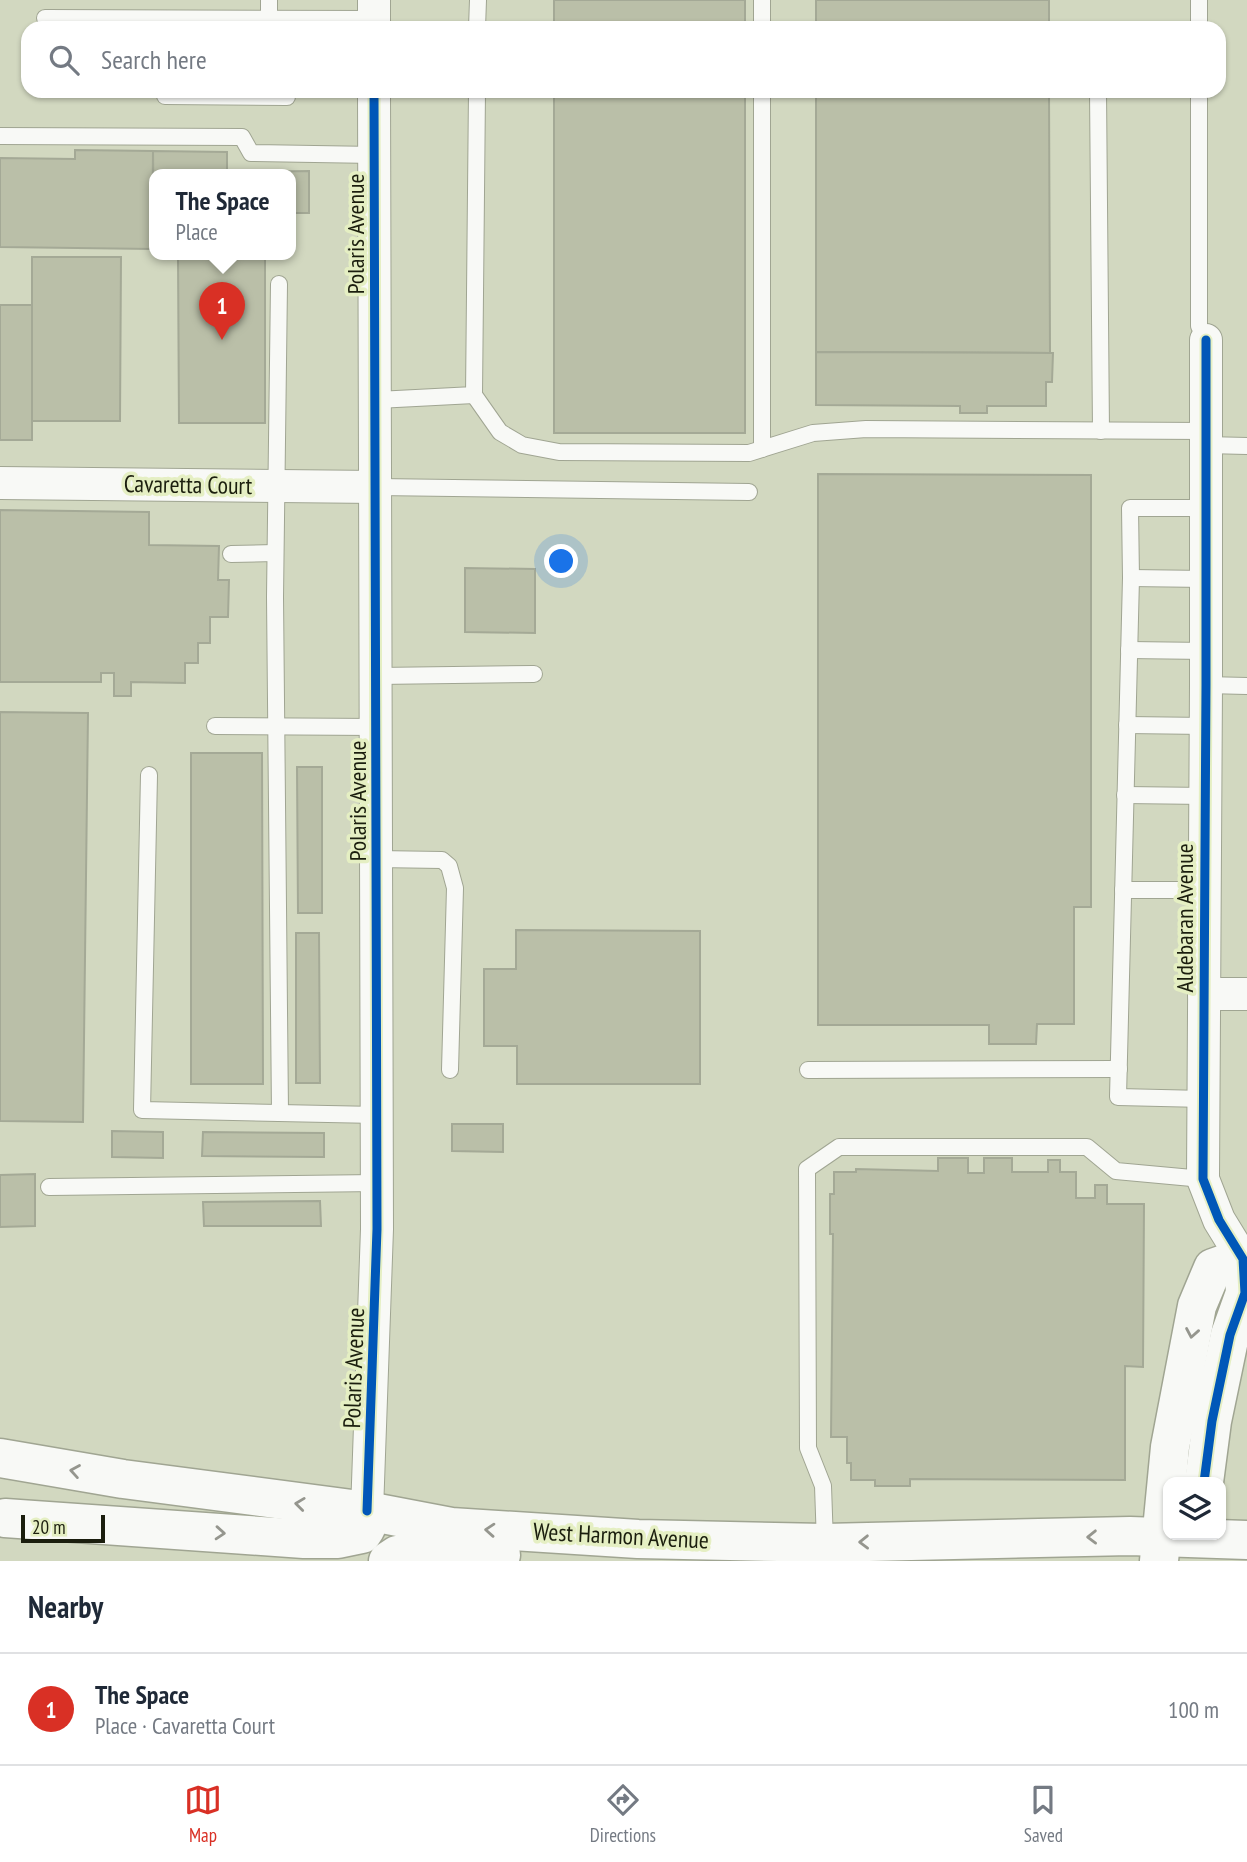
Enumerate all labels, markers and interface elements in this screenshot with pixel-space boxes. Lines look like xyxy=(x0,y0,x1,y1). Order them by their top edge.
search box xyxy=(21,21,1226,98)
icon: search xyxy=(45,41,83,79)
text: Search here xyxy=(101,43,207,76)
popup xyxy=(149,169,296,260)
street label: Polaris Avenue xyxy=(340,174,371,294)
text: The Space xyxy=(175,184,270,217)
text: Place xyxy=(175,217,218,246)
pin: 1 xyxy=(199,282,245,340)
street label: Cavaretta Court xyxy=(124,468,253,501)
your location xyxy=(544,544,578,578)
street label: Polaris Avenue xyxy=(342,741,373,861)
street label: Aldebaran Avenue xyxy=(1169,843,1200,993)
street label: Polaris Avenue xyxy=(336,1307,371,1429)
one-way arrow xyxy=(1185,1327,1200,1339)
one-way arrow xyxy=(69,1464,80,1479)
map controls xyxy=(1163,1477,1226,1540)
button: layers xyxy=(1163,1477,1226,1540)
one-way arrow xyxy=(294,1496,305,1511)
scale bar xyxy=(21,1512,105,1544)
text: 20 m xyxy=(32,1515,66,1539)
street label: West Harmon Avenue xyxy=(532,1515,710,1556)
one-way arrow xyxy=(484,1523,495,1538)
one-way arrow xyxy=(215,1526,226,1541)
one-way arrow xyxy=(1086,1529,1096,1545)
one-way arrow xyxy=(858,1534,869,1550)
text: Nearby xyxy=(28,1587,103,1626)
text: The Space xyxy=(95,1678,189,1711)
text: 1 xyxy=(46,1695,57,1724)
text: 100 m xyxy=(1168,1695,1219,1724)
text: Place · Cavaretta Court xyxy=(95,1711,275,1740)
tab: Map xyxy=(184,1781,222,1847)
tab: Directions xyxy=(590,1781,656,1847)
tab: Saved xyxy=(1024,1781,1063,1847)

